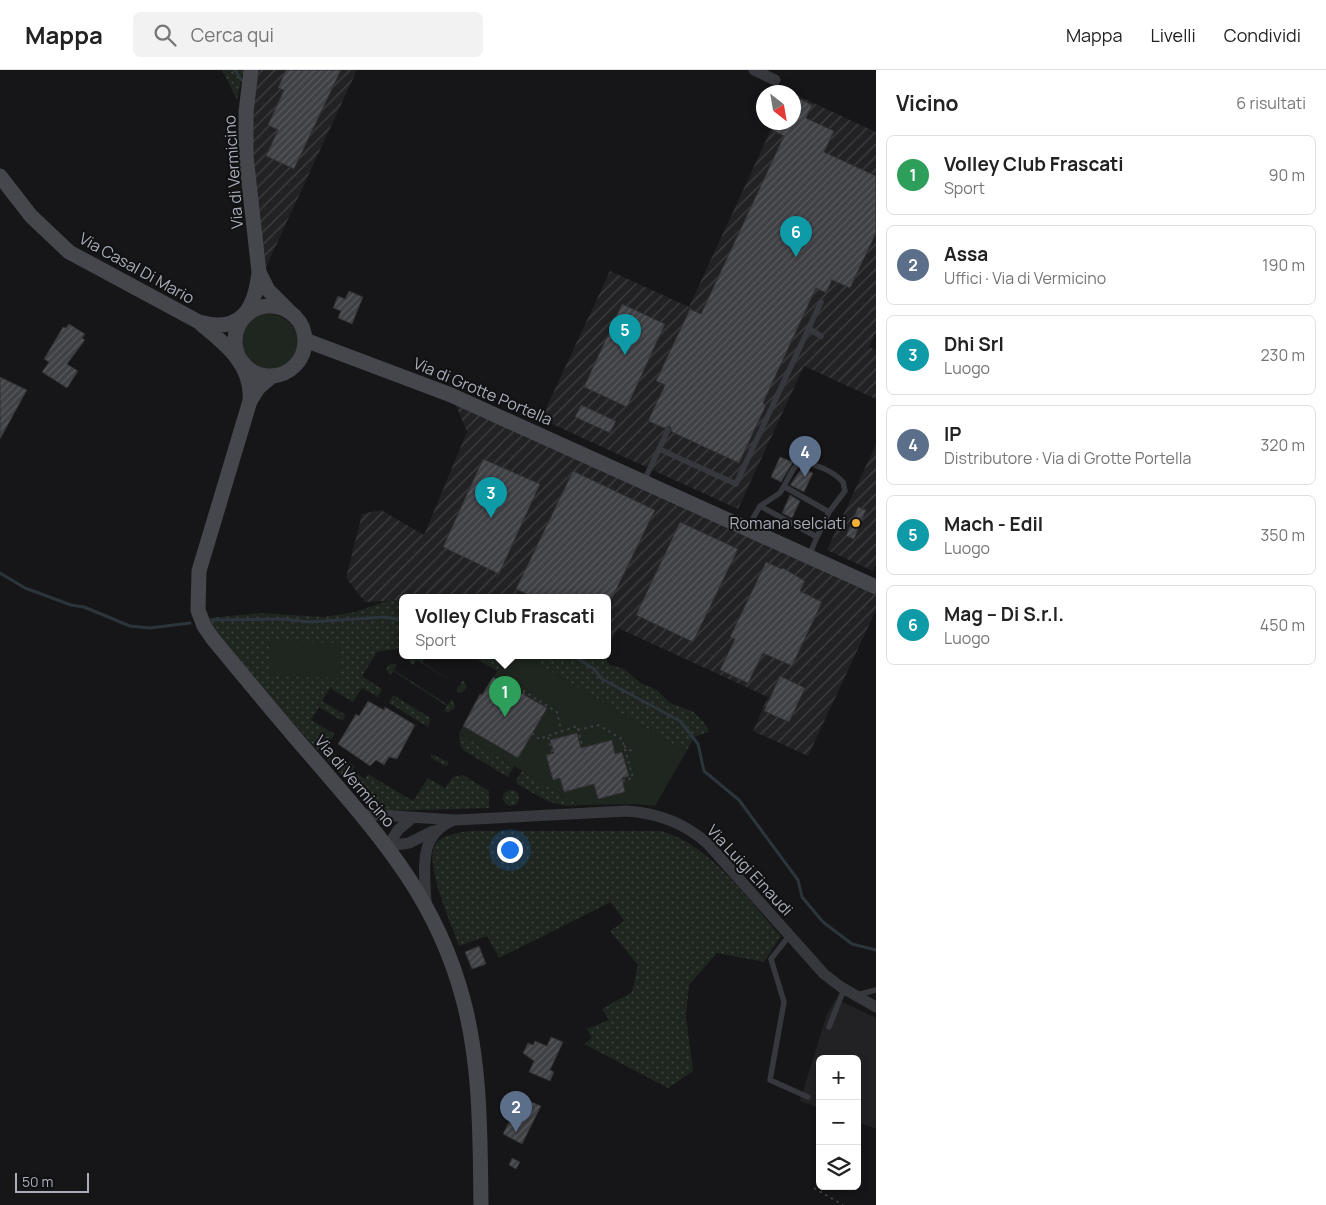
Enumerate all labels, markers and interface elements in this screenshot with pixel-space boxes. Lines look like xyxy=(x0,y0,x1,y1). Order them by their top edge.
search box xyxy=(133,12,483,57)
text: Mappa xyxy=(25,18,103,51)
icon: search xyxy=(151,21,179,49)
text: Cerca qui xyxy=(191,22,274,48)
text: Mappa xyxy=(1066,23,1122,47)
text: Livelli xyxy=(1150,23,1196,47)
text: Condividi xyxy=(1224,23,1301,47)
north arrow xyxy=(756,85,801,130)
text: Vicino xyxy=(896,89,959,117)
text: 6 risultati xyxy=(1236,92,1306,114)
street label: Via di Vermicino xyxy=(218,114,248,230)
text: Volley Club Frascati xyxy=(944,151,1124,177)
text: 1 xyxy=(909,164,917,186)
text: 90 m xyxy=(1269,164,1305,186)
text: Sport xyxy=(944,177,985,199)
pin: 6 xyxy=(780,216,812,257)
street label: Via Casal Di Mario xyxy=(75,227,199,309)
text: Assa xyxy=(944,241,988,267)
text: 2 xyxy=(908,254,918,276)
text: 190 m xyxy=(1262,254,1305,276)
text: Uffici · Via di Vermicino xyxy=(944,267,1106,289)
pin: 5 xyxy=(609,314,641,355)
text: Dhi Srl xyxy=(944,331,1004,357)
text: 3 xyxy=(908,344,918,366)
text: 230 m xyxy=(1261,344,1305,366)
street label: Via di Grotte Portella xyxy=(410,352,556,430)
text: Luogo xyxy=(944,357,990,379)
text: IP xyxy=(944,421,961,447)
text: 4 xyxy=(908,434,918,456)
text: 320 m xyxy=(1261,434,1305,456)
pin: 4 xyxy=(789,436,821,477)
text: Distributore · Via di Grotte Portella xyxy=(944,447,1191,469)
pin: 3 xyxy=(475,477,507,518)
text: Mach - Edil xyxy=(944,511,1043,537)
place label: Romana selciati xyxy=(730,512,846,534)
marker: Romana selciati xyxy=(850,517,862,529)
text: 5 xyxy=(908,524,918,546)
text: 350 m xyxy=(1260,524,1305,546)
text: Luogo xyxy=(944,537,990,559)
popup xyxy=(399,594,611,659)
text: Mag – Di S.r.l. xyxy=(944,601,1064,627)
text: Volley Club Frascati xyxy=(415,603,595,629)
text: 6 xyxy=(908,614,918,636)
text: 450 m xyxy=(1260,614,1305,636)
text: Luogo xyxy=(944,627,990,649)
text: Sport xyxy=(415,629,456,651)
pin: 1 xyxy=(489,676,521,717)
street label: Via di Vermicino xyxy=(310,730,400,832)
street label: Via Luigi Einaudi xyxy=(702,820,798,920)
your location xyxy=(497,837,523,863)
map controls xyxy=(816,1055,861,1190)
button: + xyxy=(816,1055,861,1100)
pin: 2 xyxy=(500,1091,532,1132)
button: − xyxy=(816,1100,861,1145)
button: layers xyxy=(816,1145,861,1190)
scale bar xyxy=(15,1170,89,1193)
text: 50 m xyxy=(22,1172,53,1191)

